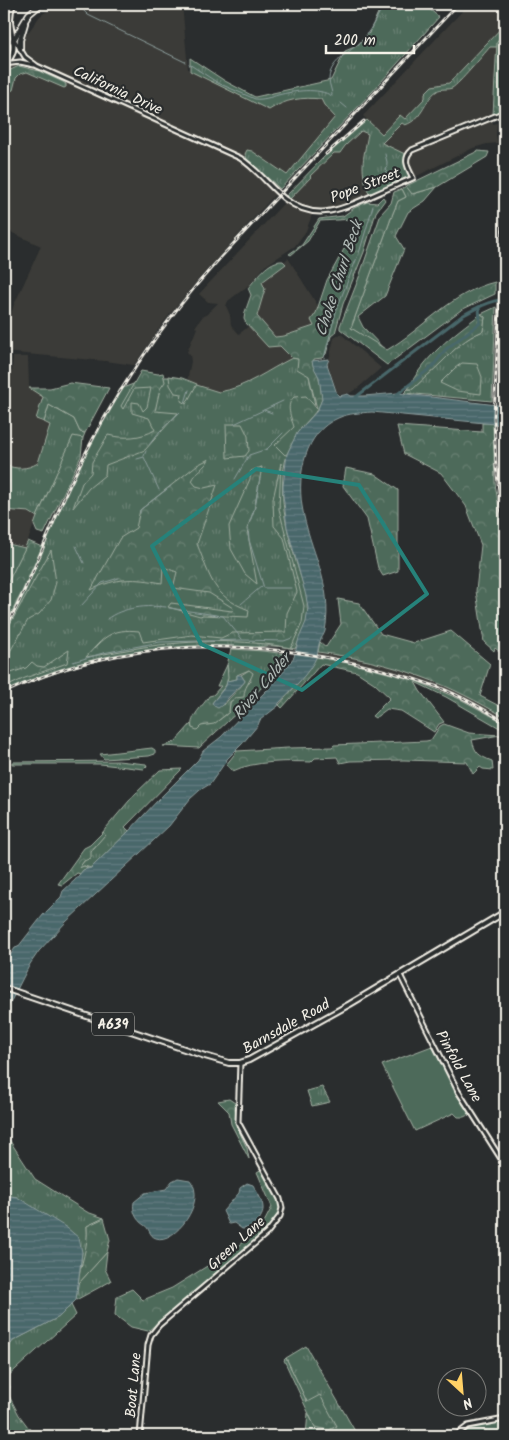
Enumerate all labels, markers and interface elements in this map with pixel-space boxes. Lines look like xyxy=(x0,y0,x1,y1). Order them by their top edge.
scale bar xyxy=(326,22,414,54)
text: 200 m xyxy=(334,29,376,53)
street label: California Drive xyxy=(69,60,167,122)
street label: Pope Street xyxy=(327,162,404,210)
water label: Choke Churl Beck xyxy=(309,215,371,339)
water label: River Calder xyxy=(227,645,300,726)
street label: Barnsdale Road xyxy=(238,993,335,1061)
road number: A639 xyxy=(92,1012,134,1036)
street label: Pinfold Lane xyxy=(428,1026,488,1107)
street label: Green Lane xyxy=(202,1211,271,1277)
street label: Boat Lane xyxy=(119,1351,149,1419)
north arrow xyxy=(436,1368,486,1418)
text: N xyxy=(458,1391,476,1415)

